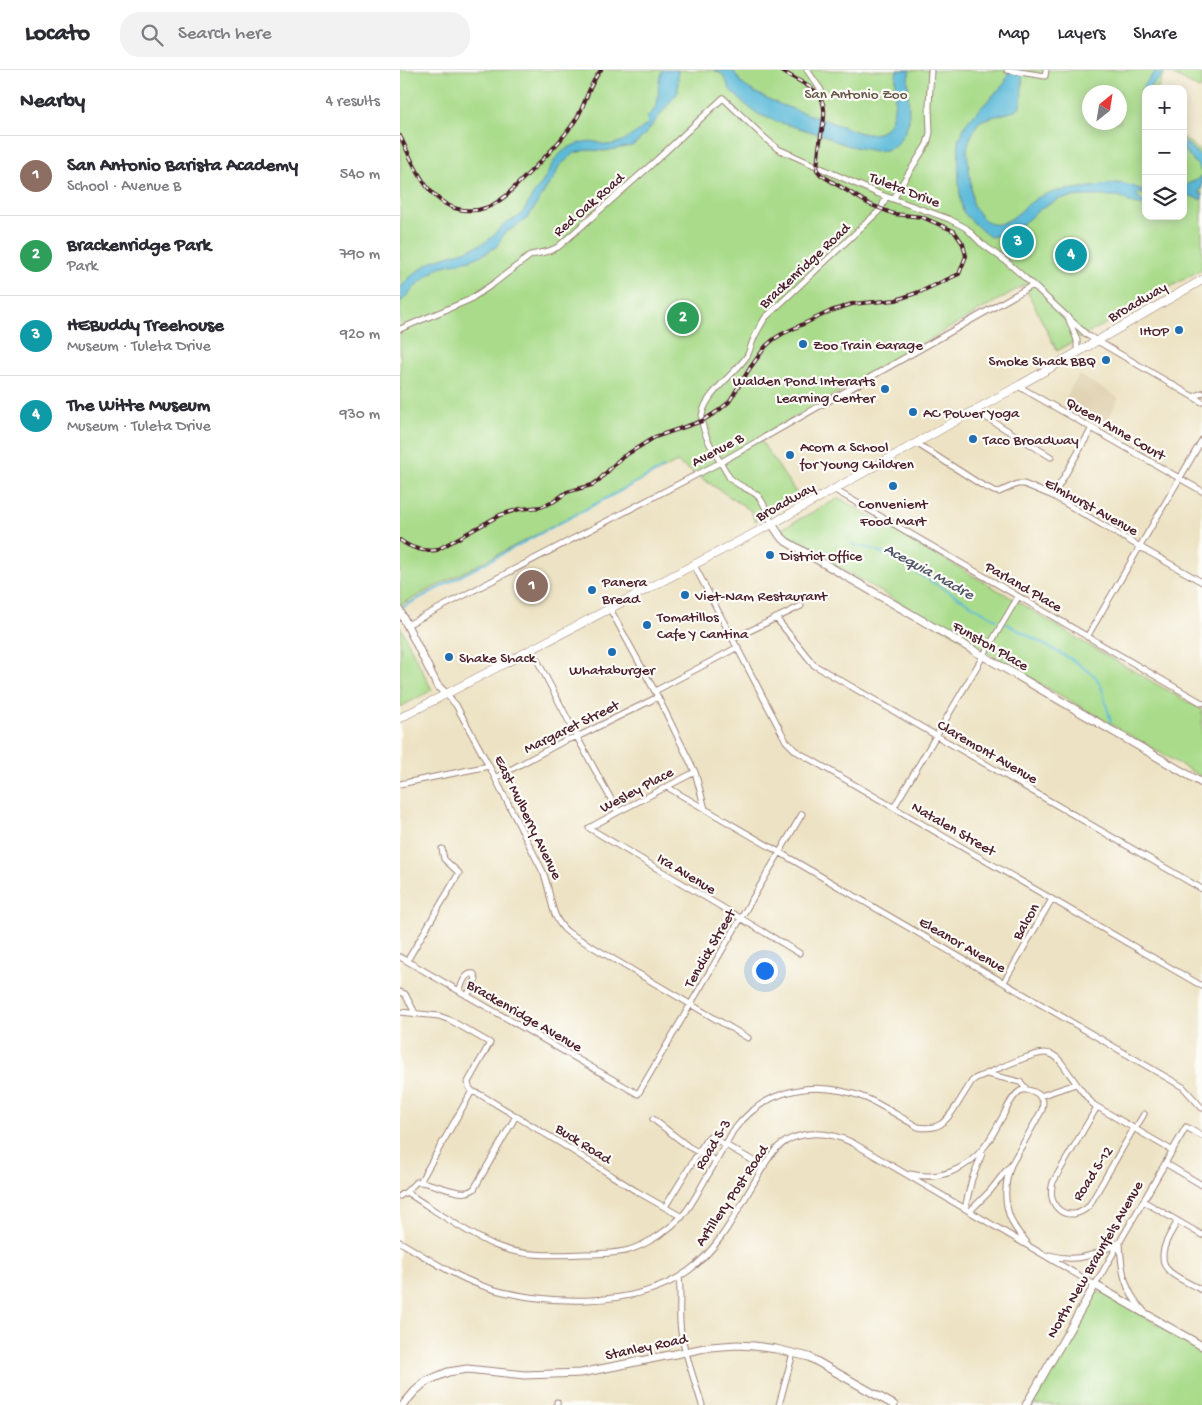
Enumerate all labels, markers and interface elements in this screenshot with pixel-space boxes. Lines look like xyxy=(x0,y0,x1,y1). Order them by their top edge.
search box xyxy=(120,12,470,57)
text: Locato xyxy=(25,20,90,49)
icon: search xyxy=(138,21,166,49)
text: Search here xyxy=(178,23,272,46)
text: Map xyxy=(998,24,1030,45)
text: Layers xyxy=(1058,24,1105,45)
text: Share xyxy=(1133,24,1177,45)
north arrow xyxy=(1082,85,1127,130)
map controls xyxy=(1142,85,1187,220)
button: + xyxy=(1142,85,1187,130)
park label: San Antonio Zoo xyxy=(805,86,908,104)
text: Nearby xyxy=(20,90,85,115)
text: 4 results xyxy=(325,93,380,112)
button: − xyxy=(1142,130,1187,175)
text: San Antonio Barista Academy xyxy=(67,155,298,178)
text: 1 xyxy=(33,166,39,185)
text: 540 m xyxy=(340,166,380,185)
street label: Red Oak Road xyxy=(550,169,629,241)
street label: Tuleta Drive xyxy=(865,169,943,213)
button: layers xyxy=(1142,175,1187,220)
text: School · Avenue B xyxy=(67,178,181,197)
street label: Brackenridge Road xyxy=(755,219,855,314)
pin: 3 xyxy=(1002,223,1034,261)
text: Brackenridge Park xyxy=(67,235,211,258)
pin: 4 xyxy=(1055,236,1087,274)
text: 2 xyxy=(32,246,40,265)
text: 790 m xyxy=(339,246,380,265)
text: Park xyxy=(67,258,98,277)
street label: Broadway xyxy=(1104,278,1171,327)
pin: 2 xyxy=(667,299,699,337)
text: HEBuddy Treehouse xyxy=(67,315,224,338)
place label: IHOP xyxy=(1140,323,1170,341)
marker: IHOP xyxy=(1173,324,1185,336)
text: 3 xyxy=(32,326,40,345)
text: 920 m xyxy=(340,326,380,345)
place label: Zoo Train Garage xyxy=(813,337,923,355)
text: Museum · Tuleta Drive xyxy=(67,338,211,357)
marker: Zoo Train Garage xyxy=(797,338,809,350)
place label: Smoke Shack BBQ xyxy=(989,353,1096,371)
marker: Smoke Shack BBQ xyxy=(1100,354,1112,366)
place label: Walden Pond Interarts Learning Center xyxy=(733,373,877,408)
marker: Walden Pond Interarts Learning Center xyxy=(879,383,891,395)
street label: Queen Anne Court xyxy=(1062,394,1170,466)
text: The Witte Museum xyxy=(67,395,210,418)
place label: AC Power Yoga xyxy=(923,405,1020,423)
text: 4 xyxy=(32,406,40,425)
text: 930 m xyxy=(339,406,380,425)
marker: AC Power Yoga xyxy=(907,406,919,418)
text: Museum · Tuleta Drive xyxy=(67,418,211,437)
street label: Avenue B xyxy=(689,429,747,472)
place label: Taco Broadway xyxy=(982,432,1079,450)
marker: Taco Broadway xyxy=(967,433,979,445)
place label: Acorn a School for Young Children xyxy=(799,439,914,474)
marker: Acorn a School for Young Children xyxy=(784,449,796,461)
street label: Elmhurst Avenue xyxy=(1041,475,1141,541)
street label: Broadway xyxy=(752,479,819,527)
marker: Convenient Food Mart xyxy=(887,480,899,492)
place label: Convenient Food Mart xyxy=(859,496,929,531)
water label: Acequia Madre xyxy=(880,541,977,606)
place label: District Office xyxy=(779,548,863,566)
marker: District Office xyxy=(764,549,776,561)
street label: Parland Place xyxy=(980,558,1065,617)
pin: 1 xyxy=(516,567,548,605)
place label: Panera Bread xyxy=(601,574,648,609)
marker: Panera Bread xyxy=(586,584,598,596)
place label: Viet-Nam Restaurant xyxy=(694,588,829,606)
marker: Viet-Nam Restaurant xyxy=(679,589,691,601)
place label: Tomatillos Cafe Y Cantina xyxy=(656,609,749,644)
street label: Funston Place xyxy=(948,617,1031,676)
marker: Tomatillos Cafe Y Cantina xyxy=(641,619,653,631)
marker: Whataburger xyxy=(606,646,618,658)
place label: Shake Shack xyxy=(459,650,537,668)
marker: Shake Shack xyxy=(443,651,455,663)
place label: Whataburger xyxy=(569,662,656,680)
street label: Margaret Street xyxy=(521,696,624,759)
street label: Claremont Avenue xyxy=(933,717,1041,789)
street label: East Mulberry Avenue xyxy=(489,753,565,883)
street label: Wesley Place xyxy=(597,764,677,818)
street label: Natalen Street xyxy=(908,798,1000,862)
street label: Ira Avenue xyxy=(653,850,719,900)
street label: Balcon xyxy=(1009,900,1044,944)
street label: Tendick Street xyxy=(680,905,741,992)
street label: Eleanor Avenue xyxy=(915,914,1009,978)
your location xyxy=(752,958,778,984)
street label: Brackenridge Avenue xyxy=(462,976,585,1057)
street label: Road S-3 xyxy=(692,1116,736,1174)
street label: Buck Road xyxy=(551,1120,615,1170)
street label: Artillery Post Road xyxy=(692,1141,774,1250)
street label: Road S-12 xyxy=(1069,1143,1118,1205)
street label: North New Braunfels Avenue xyxy=(1043,1178,1148,1342)
street label: Stanley Road xyxy=(604,1330,690,1365)

